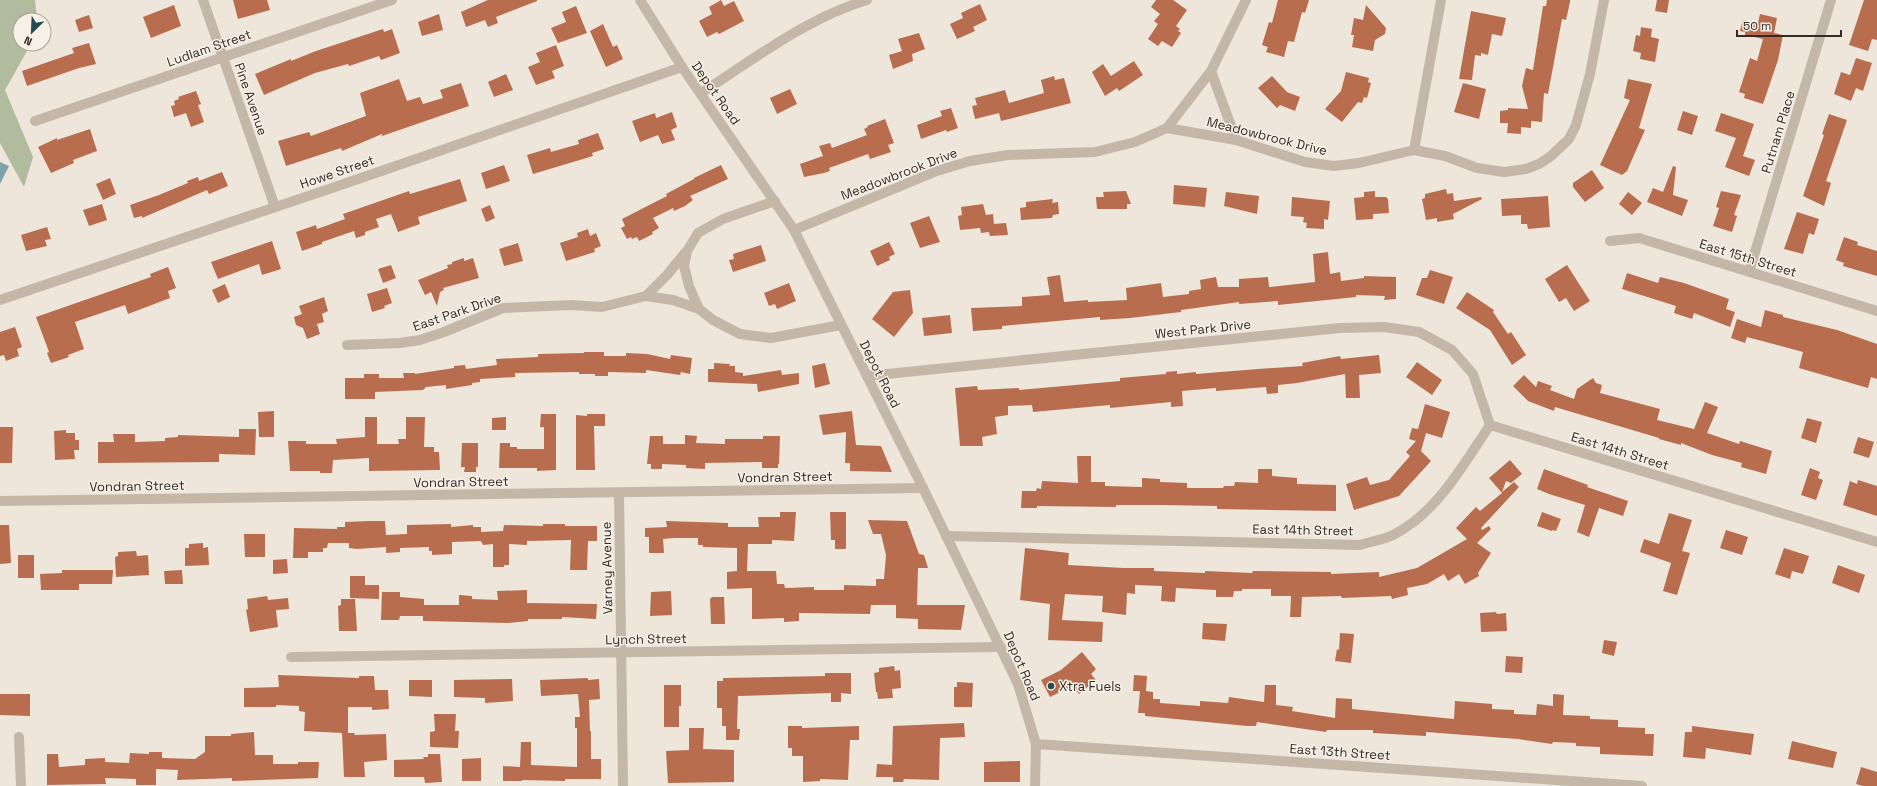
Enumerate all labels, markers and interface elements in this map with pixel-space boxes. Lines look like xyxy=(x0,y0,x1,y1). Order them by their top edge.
north arrow xyxy=(12,12,52,52)
scale bar xyxy=(1737,12,1841,38)
text: 50 m xyxy=(1743,18,1771,34)
street label: Ludlam Street xyxy=(164,26,254,70)
text: N xyxy=(22,33,34,49)
street label: Depot Road xyxy=(688,58,744,128)
street label: Pine Avenue xyxy=(231,60,271,138)
street label: Putnam Place xyxy=(1757,89,1799,175)
street label: Meadowbrook Drive xyxy=(1205,113,1329,159)
street label: Meadowbrook Drive xyxy=(838,144,960,204)
street label: Howe Street xyxy=(298,151,376,193)
street label: East 15th Street xyxy=(1697,235,1799,281)
street label: East Park Drive xyxy=(411,289,503,335)
street label: West Park Drive xyxy=(1154,316,1252,342)
street label: Depot Road xyxy=(856,337,904,411)
street label: East 14th Street xyxy=(1569,428,1671,474)
street label: Vondran Street xyxy=(737,468,833,486)
street label: Vondran Street xyxy=(413,473,509,491)
street label: Vondran Street xyxy=(89,477,185,495)
street label: East 14th Street xyxy=(1252,521,1354,539)
street label: Varney Avenue xyxy=(598,522,616,614)
street label: Depot Road xyxy=(1000,629,1044,703)
street label: Lynch Street xyxy=(605,630,687,648)
place label: Xtra Fuels xyxy=(1059,678,1121,695)
marker: Xtra Fuels xyxy=(1046,681,1056,691)
street label: East 13th Street xyxy=(1289,740,1391,764)

